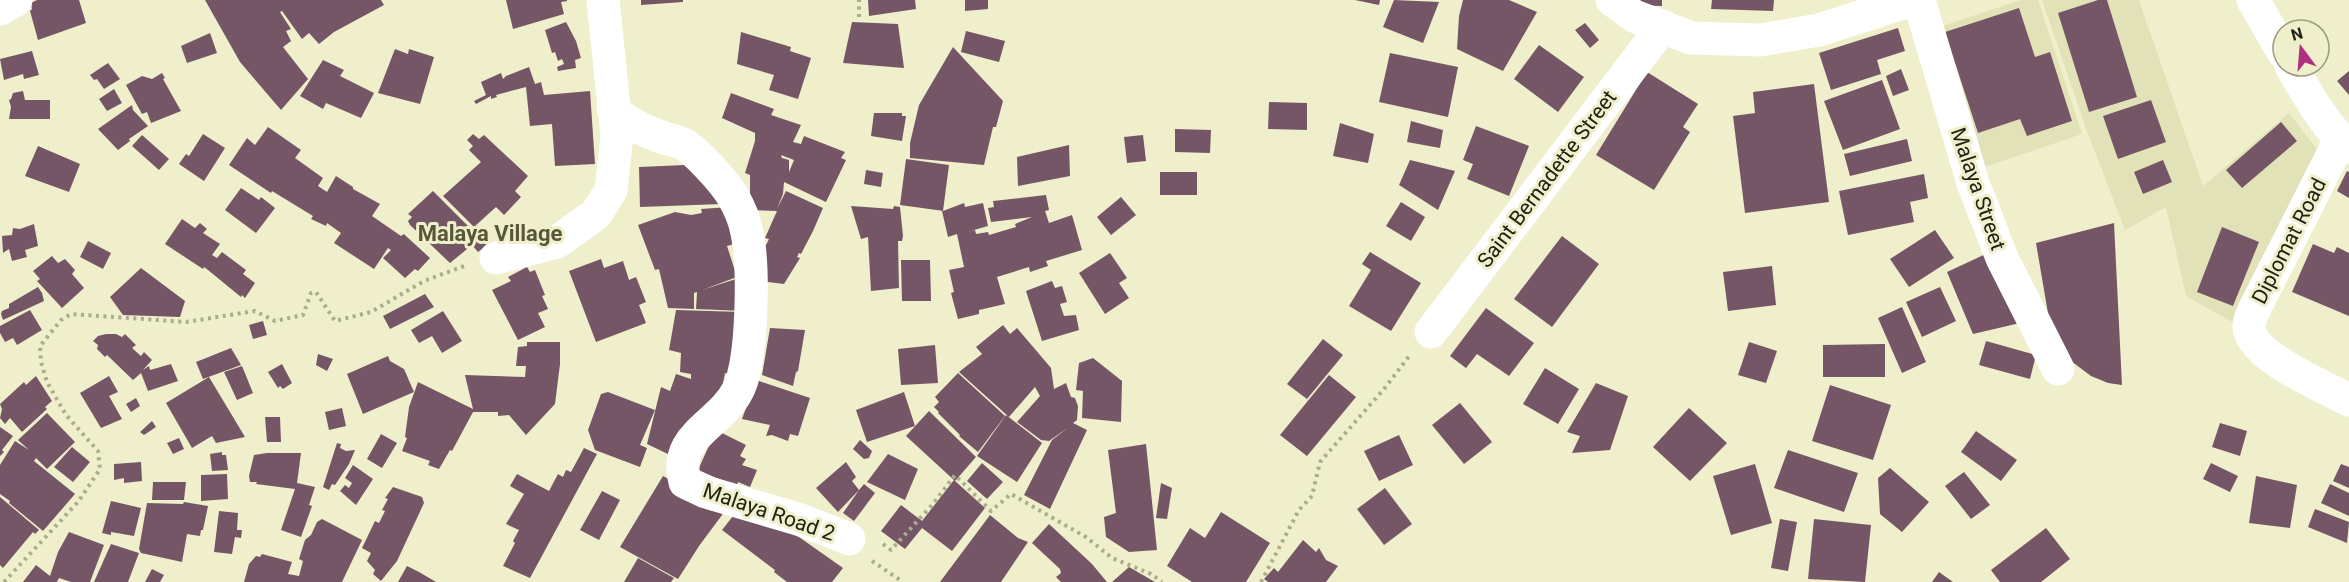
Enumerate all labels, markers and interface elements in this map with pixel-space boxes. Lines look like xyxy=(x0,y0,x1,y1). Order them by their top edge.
north arrow xyxy=(2271,18,2331,78)
text: N xyxy=(2289,23,2305,45)
street label: Saint Bernadette Street xyxy=(1473,86,1622,272)
street label: Malaya Street xyxy=(1946,125,2010,254)
street label: Diplomat Road xyxy=(2247,174,2331,308)
district label: Malaya Village xyxy=(418,221,562,246)
street label: Malaya Road 2 xyxy=(700,478,838,546)

